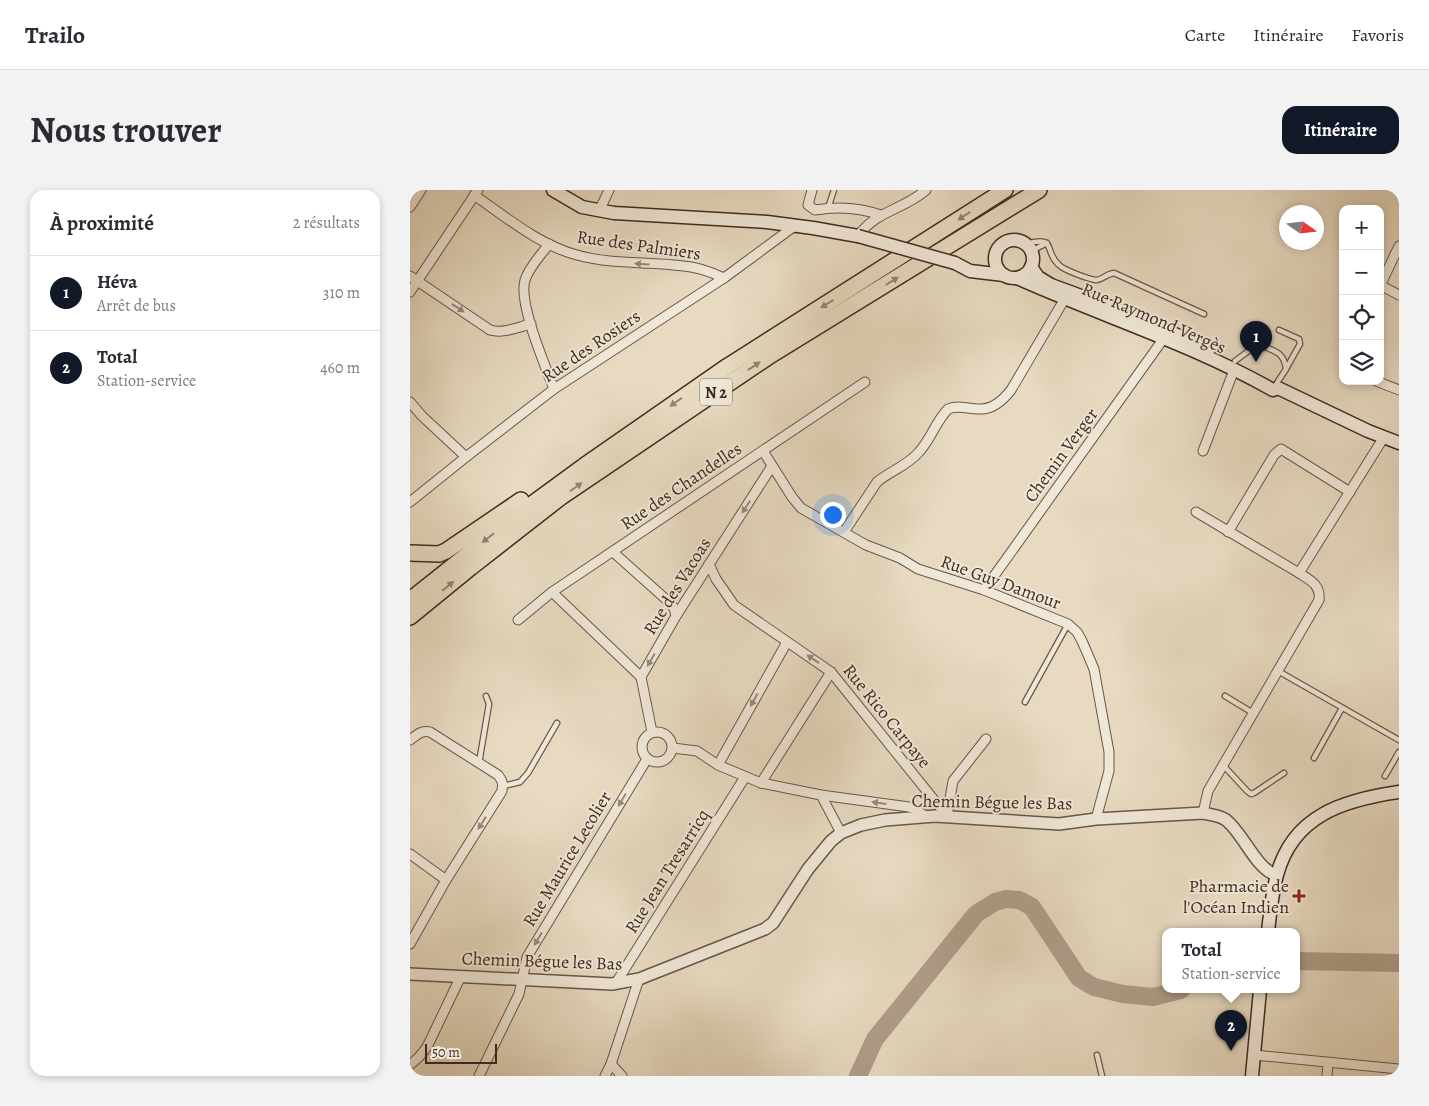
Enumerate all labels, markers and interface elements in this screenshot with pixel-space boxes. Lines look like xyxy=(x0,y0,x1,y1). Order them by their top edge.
text: Trailo xyxy=(25,19,85,51)
text: Carte xyxy=(1185,23,1225,47)
text: Itinéraire xyxy=(1253,23,1324,47)
text: Favoris xyxy=(1352,23,1404,47)
text: Nous trouver xyxy=(30,106,222,154)
button: Itinéraire xyxy=(1282,106,1399,154)
north arrow xyxy=(1279,205,1324,250)
map controls xyxy=(1339,205,1384,385)
button: + xyxy=(1339,205,1384,250)
text: À proximité xyxy=(50,209,154,237)
text: 2 résultats xyxy=(293,212,360,234)
one-way arrow xyxy=(957,212,971,221)
street label: Rue des Palmiers xyxy=(575,224,703,266)
button: − xyxy=(1339,250,1384,295)
one-way arrow xyxy=(634,259,650,267)
text: Héva xyxy=(97,269,137,295)
one-way arrow xyxy=(886,276,899,286)
street label: Rue Raymond Vergès xyxy=(1078,277,1230,359)
text: 1 xyxy=(63,282,69,304)
text: 310 m xyxy=(323,282,360,304)
text: Arrêt de bus xyxy=(97,295,176,317)
button: locate xyxy=(1339,295,1384,340)
one-way arrow xyxy=(820,299,834,308)
one-way arrow xyxy=(451,303,465,313)
street label: Rue des Rosiers xyxy=(537,304,645,388)
pin: 1 xyxy=(1240,321,1272,362)
button: layers xyxy=(1339,340,1384,385)
text: Total xyxy=(97,344,137,370)
text: 2 xyxy=(62,357,70,379)
text: 460 m xyxy=(320,357,360,379)
one-way arrow xyxy=(747,361,761,371)
text: Station-service xyxy=(97,370,196,392)
road number: N 2 xyxy=(700,378,732,406)
one-way arrow xyxy=(669,397,683,407)
street label: Chemin Verger xyxy=(1019,403,1103,507)
street label: Rue des Chandelles xyxy=(616,437,746,535)
one-way arrow xyxy=(569,482,583,492)
one-way arrow xyxy=(741,500,751,513)
your location xyxy=(820,502,846,528)
one-way arrow xyxy=(481,532,494,543)
street label: Rue des Vacoas xyxy=(638,533,716,639)
street label: Rue Guy Damour xyxy=(937,549,1065,615)
one-way arrow xyxy=(441,581,454,592)
one-way arrow xyxy=(647,652,655,667)
one-way arrow xyxy=(807,654,820,664)
street label: Rue Rico Carpaye xyxy=(838,659,936,773)
one-way arrow xyxy=(750,693,759,706)
street label: Rue Maurice Lecolier xyxy=(517,787,617,931)
street label: Chemin Bégue les Bas xyxy=(911,789,1073,815)
one-way arrow xyxy=(618,794,627,807)
one-way arrow xyxy=(871,799,887,807)
street label: Rue Jean Tresarricq xyxy=(619,804,715,938)
one-way arrow xyxy=(477,816,487,829)
place label: Pharmacie de l'Océan Indien xyxy=(1183,874,1289,919)
marker: Pharmacie de l'Océan Indien xyxy=(1293,890,1305,902)
popup xyxy=(1162,928,1300,993)
one-way arrow xyxy=(533,933,542,946)
text: Total xyxy=(1181,937,1222,963)
street label: Chemin Bégue les Bas xyxy=(461,946,623,976)
text: Station-service xyxy=(1181,963,1281,985)
pin: 2 xyxy=(1215,1010,1247,1051)
scale bar xyxy=(425,1041,498,1064)
text: 50 m xyxy=(432,1043,460,1062)

